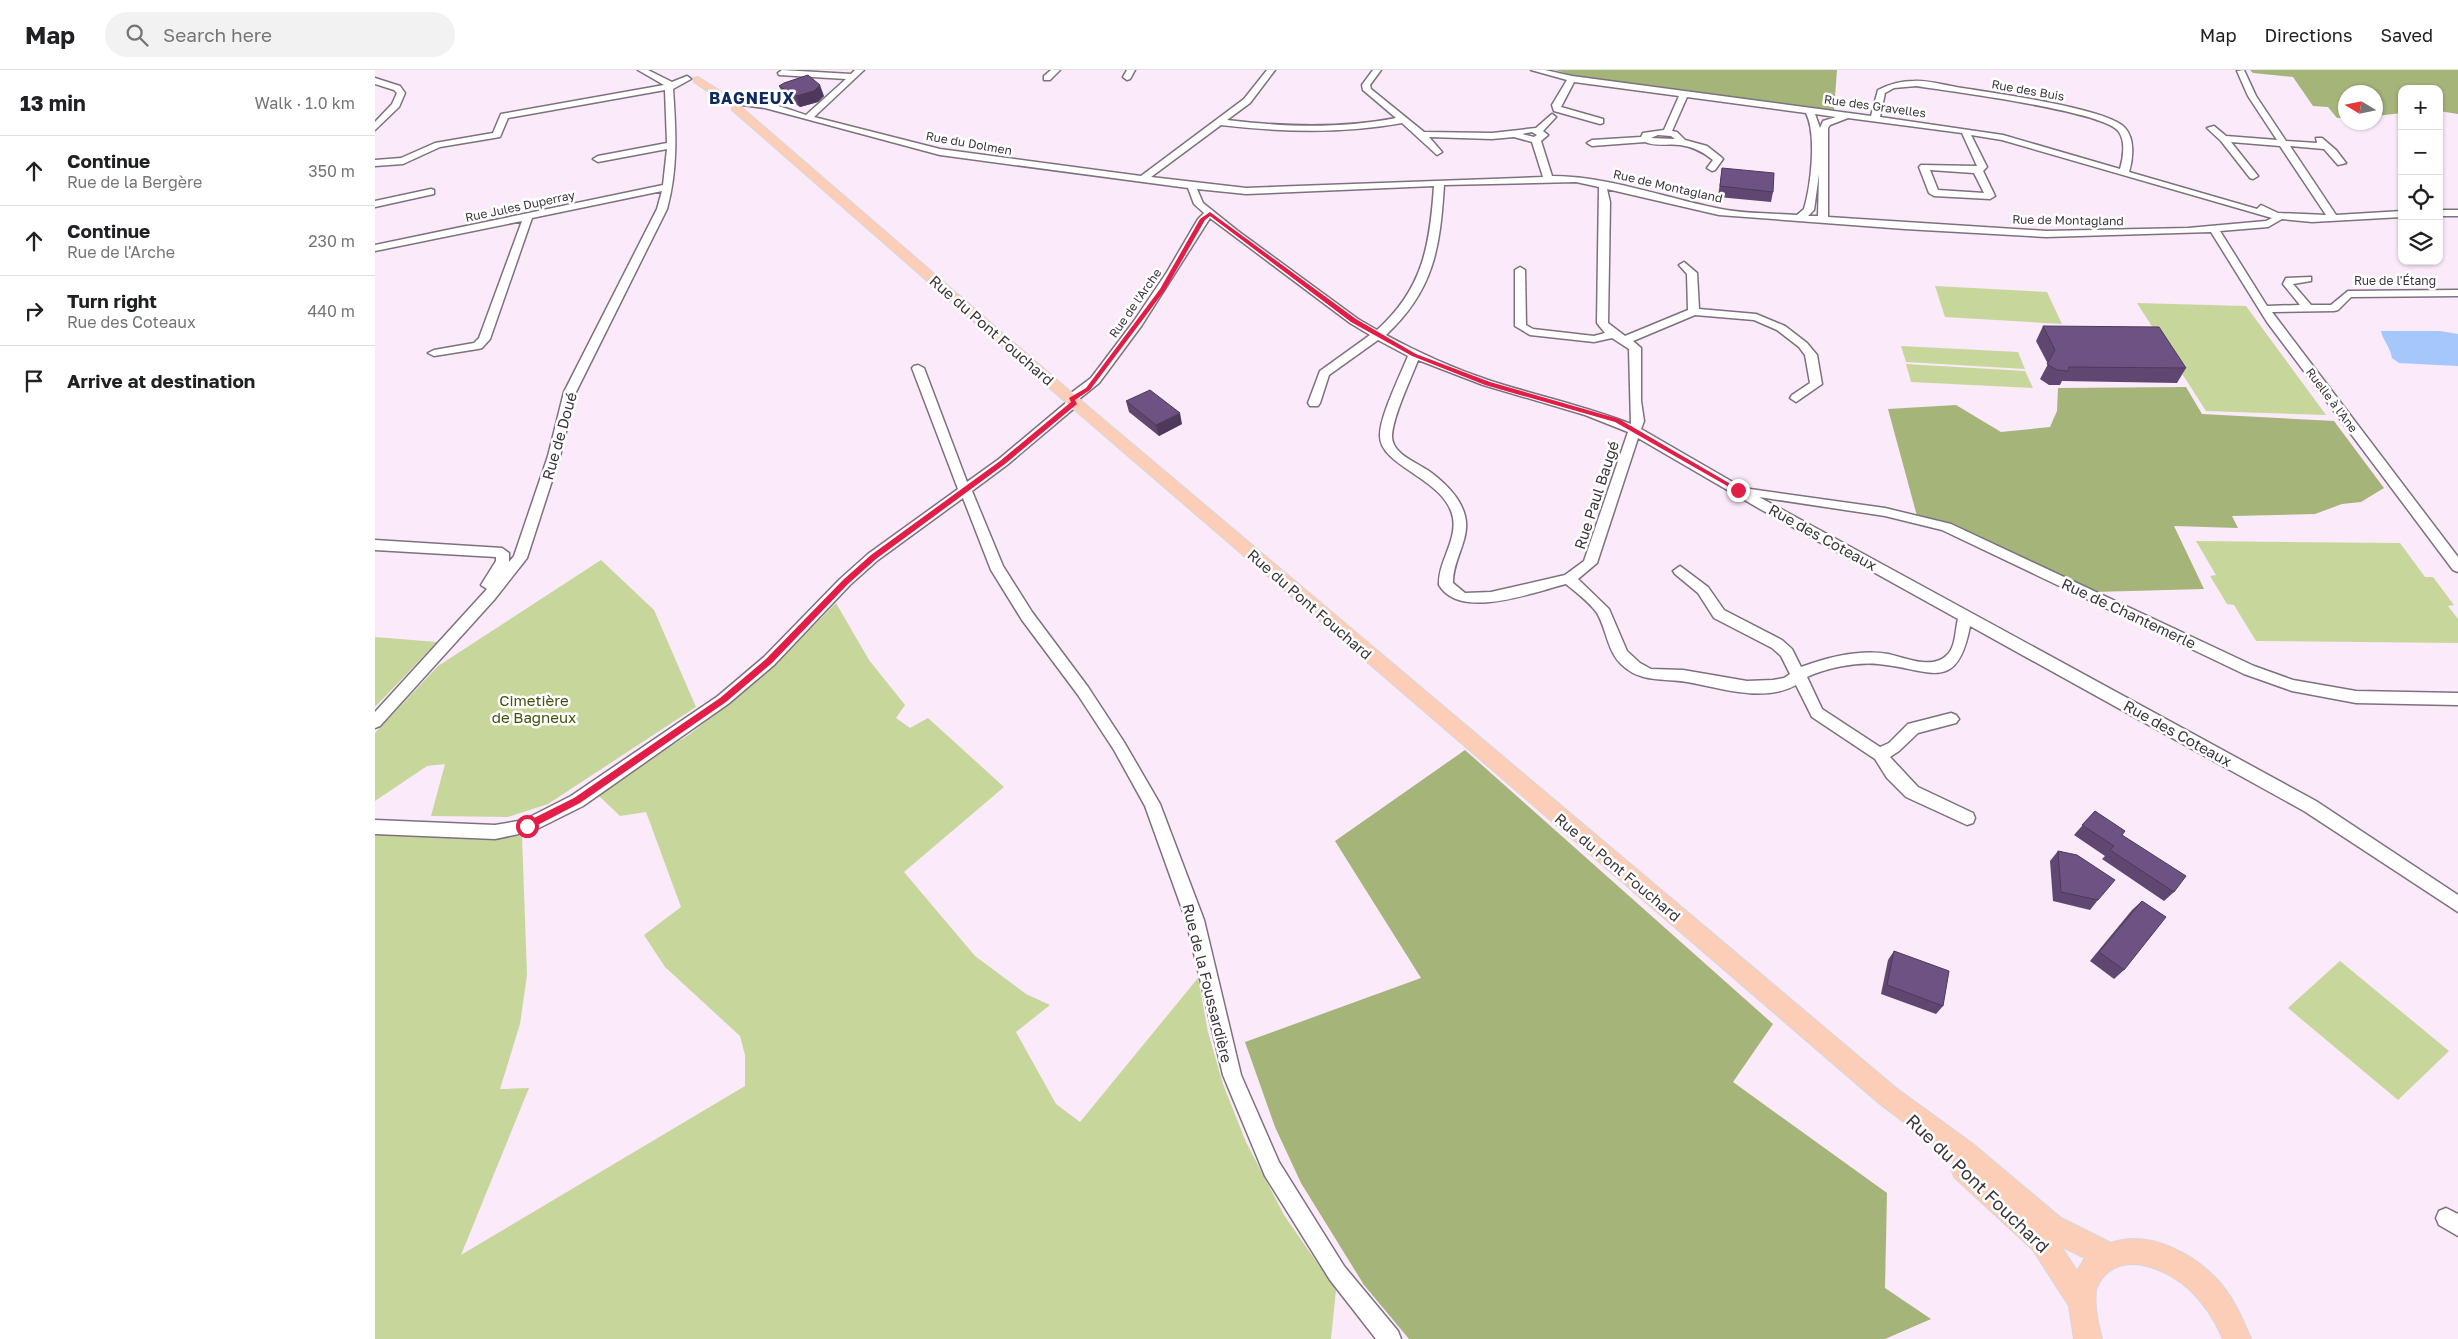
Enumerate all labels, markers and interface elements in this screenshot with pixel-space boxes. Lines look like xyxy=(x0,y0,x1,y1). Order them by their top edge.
search box xyxy=(105,12,455,57)
text: Map xyxy=(25,20,75,49)
icon: search xyxy=(123,21,151,49)
text: Search here xyxy=(163,23,272,46)
text: Map xyxy=(2200,24,2236,46)
text: Directions xyxy=(2264,24,2352,46)
text: Saved xyxy=(2380,24,2433,46)
street label: Rue des Buis xyxy=(1990,76,2066,104)
north arrow xyxy=(2338,85,2383,130)
map controls xyxy=(2398,85,2443,265)
button: + xyxy=(2398,85,2443,130)
district label: BAGNEUX xyxy=(709,88,795,108)
text: 13 min xyxy=(20,90,86,116)
street label: Rue des Gravelles xyxy=(1823,91,1927,121)
text: Walk · 1.0 km xyxy=(255,93,355,113)
street label: Rue du Dolmen xyxy=(925,128,1013,158)
button: − xyxy=(2398,130,2443,175)
text: Continue xyxy=(67,149,150,172)
icon: ahead xyxy=(20,157,48,185)
text: 350 m xyxy=(308,161,355,181)
street label: Rue de Montagland xyxy=(1612,166,1724,206)
text: Rue de la Bergère xyxy=(67,172,202,192)
button: locate xyxy=(2398,175,2443,220)
street label: Rue Jules Duperray xyxy=(464,187,576,225)
street label: Rue de Montagland xyxy=(2012,212,2124,228)
text: Continue xyxy=(67,219,150,242)
button: layers xyxy=(2398,220,2443,265)
icon: ahead xyxy=(20,227,48,255)
text: 230 m xyxy=(308,231,355,251)
text: Rue de l'Arche xyxy=(67,242,175,262)
street label: Rue de l'Arche xyxy=(1106,265,1164,340)
street label: Rue du Pont Fouchard xyxy=(926,271,1058,389)
street label: Rue de l'Étang xyxy=(2354,273,2436,288)
text: Turn right xyxy=(67,289,157,312)
icon: right xyxy=(20,297,48,325)
text: 440 m xyxy=(307,301,355,321)
text: Rue des Coteaux xyxy=(67,312,196,332)
street label: Ruelle à l'Ane xyxy=(2303,365,2361,435)
icon: arrive xyxy=(20,367,48,395)
text: Arrive at destination xyxy=(67,369,255,392)
street label: Rue de Doué xyxy=(538,390,580,482)
street label: Rue Paul Baugé xyxy=(1570,438,1622,551)
route end xyxy=(1727,479,1750,502)
street label: Rue des Coteaux xyxy=(1766,500,1880,574)
street label: Rue du Pont Fouchard xyxy=(1244,545,1376,663)
street label: Rue de Chantemerle xyxy=(2059,574,2199,652)
park label: Cimetière de Bagneux xyxy=(492,691,576,726)
street label: Rue des Coteaux xyxy=(2121,696,2235,770)
street label: Rue du Pont Fouchard xyxy=(1551,809,1685,925)
route start xyxy=(516,815,539,838)
street label: Rue de la Foussardière xyxy=(1180,902,1237,1065)
street label: Rue du Pont Fouchard xyxy=(1902,1109,2054,1257)

